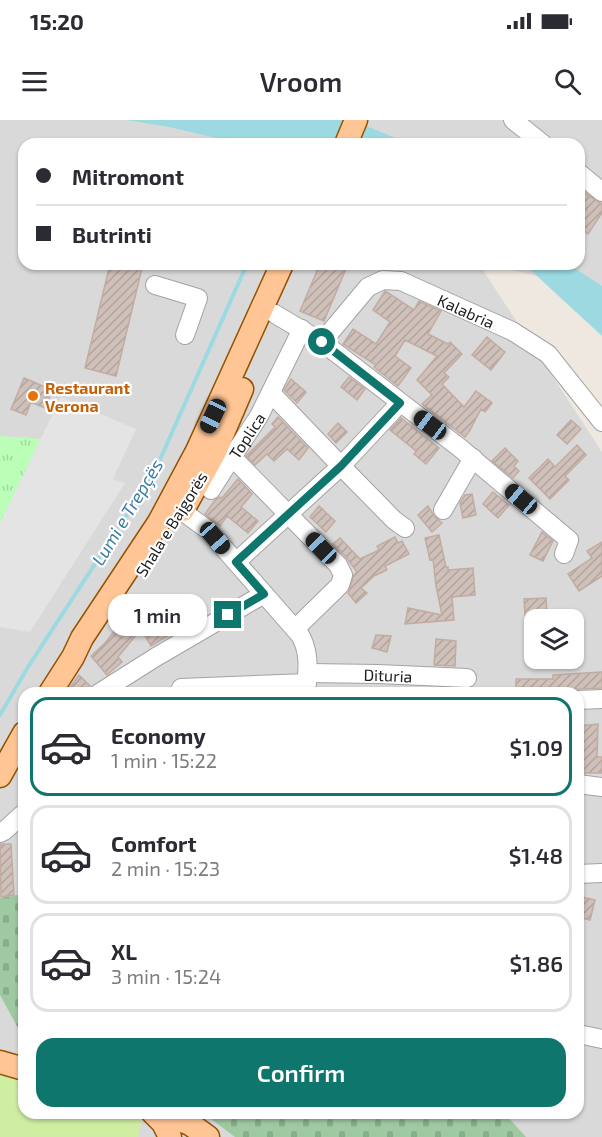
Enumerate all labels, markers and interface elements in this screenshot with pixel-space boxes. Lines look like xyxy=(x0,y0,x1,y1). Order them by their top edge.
text: 15:20 xyxy=(30,8,84,34)
icon: menu xyxy=(18,65,51,98)
text: Vroom xyxy=(260,65,342,97)
icon: search xyxy=(551,65,584,98)
text: Mitromont xyxy=(72,163,184,189)
text: Butrinti xyxy=(72,221,152,247)
street label: Kalabria xyxy=(435,289,498,331)
route start xyxy=(308,328,335,355)
place label: Restaurant Verona xyxy=(45,378,130,415)
marker: Restaurant Verona xyxy=(26,389,40,403)
car xyxy=(197,396,229,436)
car xyxy=(410,407,450,443)
street label: Toplica xyxy=(224,409,268,462)
water label: Lumi e Trepçës xyxy=(87,455,168,570)
street label: Shala e Bajgorës xyxy=(131,468,212,580)
car xyxy=(501,481,541,517)
car xyxy=(196,519,234,557)
car xyxy=(302,529,340,567)
callout: 1 min xyxy=(108,594,207,636)
route end xyxy=(214,601,241,628)
text: 1 min xyxy=(134,603,181,627)
map controls xyxy=(524,609,584,669)
button: layers xyxy=(524,609,584,669)
street label: Dituria xyxy=(363,664,413,685)
icon: car xyxy=(39,720,93,774)
text: Economy xyxy=(111,722,206,748)
text: $1.09 xyxy=(510,734,563,760)
text: 1 min · 15:22 xyxy=(111,748,217,772)
icon: car xyxy=(39,828,93,882)
text: Comfort xyxy=(111,830,196,856)
text: $1.48 xyxy=(509,842,563,868)
text: 2 min · 15:23 xyxy=(111,856,220,880)
icon: car xyxy=(39,936,93,990)
text: XL xyxy=(111,938,137,964)
text: $1.86 xyxy=(510,950,563,976)
text: 3 min · 15:24 xyxy=(111,964,221,988)
button: Confirm xyxy=(36,1038,566,1107)

